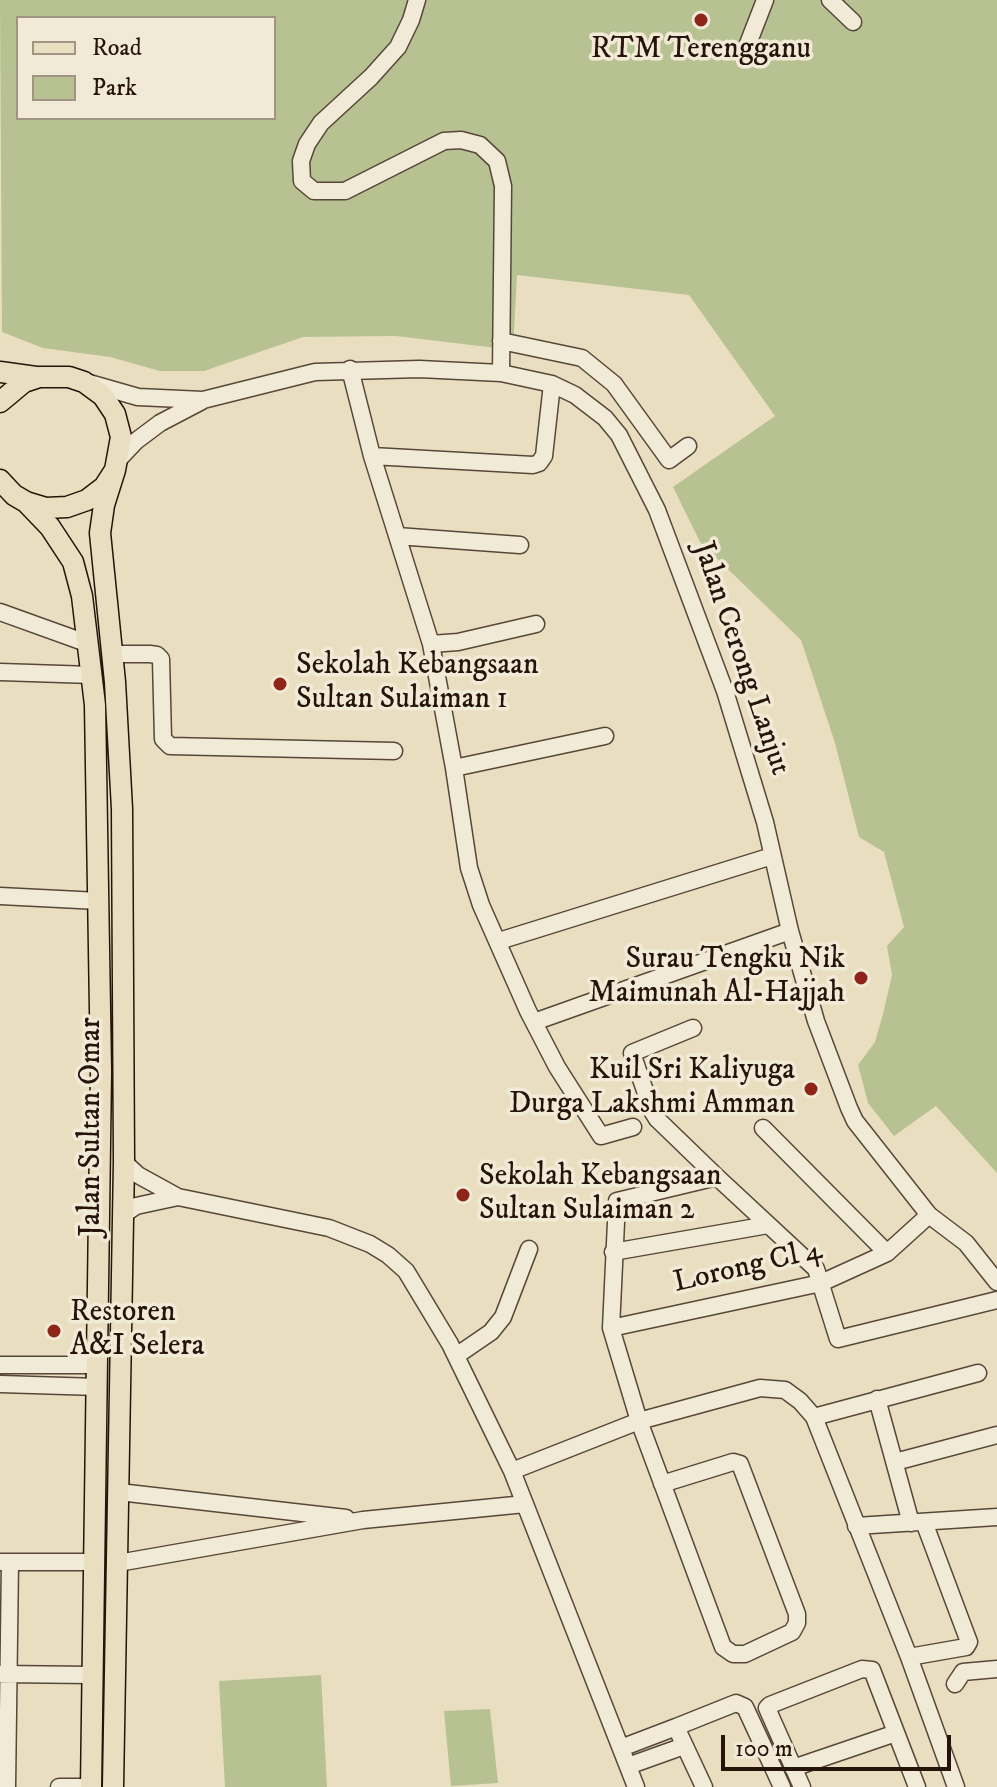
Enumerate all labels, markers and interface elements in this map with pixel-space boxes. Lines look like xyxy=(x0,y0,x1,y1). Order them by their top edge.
marker: RTM Terengganu xyxy=(692,11,710,29)
legend xyxy=(16,16,276,120)
text: Road xyxy=(92,33,142,63)
place label: RTM Terengganu xyxy=(591,33,811,69)
text: Park xyxy=(92,73,137,103)
street label: Jalan Cerong Lanjut xyxy=(683,538,797,780)
place label: Sekolah Kebangsaan Sultan Sulaiman 1 xyxy=(296,649,539,720)
marker: Sekolah Kebangsaan Sultan Sulaiman 1 xyxy=(271,675,289,693)
place label: Surau Tengku Nik Maimunah Al-Hajjah xyxy=(588,943,845,1014)
marker: Surau Tengku Nik Maimunah Al-Hajjah xyxy=(852,969,870,987)
street label: Jalan Sultan Omar xyxy=(75,1017,111,1237)
place label: Kuil Sri Kaliyuga Durga Lakshmi Amman xyxy=(509,1054,795,1124)
marker: Kuil Sri Kaliyuga Durga Lakshmi Amman xyxy=(802,1080,820,1098)
place label: Sekolah Kebangsaan Sultan Sulaiman 2 xyxy=(479,1160,722,1230)
marker: Sekolah Kebangsaan Sultan Sulaiman 2 xyxy=(454,1186,472,1204)
street label: Lorong Cl 4 xyxy=(670,1233,826,1303)
place label: Restoren A&I Selera xyxy=(70,1296,204,1366)
marker: Restoren A&I Selera xyxy=(45,1322,63,1340)
scale bar xyxy=(725,1719,955,1769)
text: 100 m xyxy=(735,1734,793,1764)

